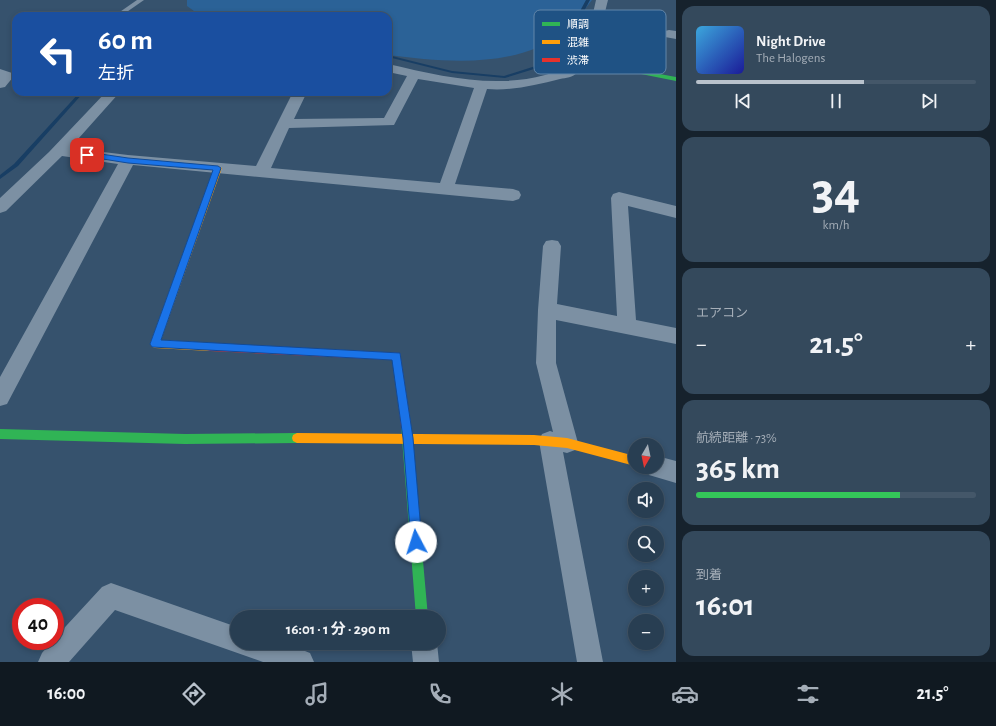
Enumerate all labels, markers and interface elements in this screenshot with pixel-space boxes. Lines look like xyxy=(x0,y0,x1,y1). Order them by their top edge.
legend xyxy=(534,10,666,74)
text: 順調 xyxy=(567,19,589,30)
text: 60 m xyxy=(98,27,153,55)
icon: left xyxy=(32,28,84,80)
text: Night Drive xyxy=(756,34,826,49)
text: 混雑 xyxy=(567,36,589,48)
text: The Halogens xyxy=(756,52,825,65)
text: 渋滞 xyxy=(567,55,589,66)
text: 左折 xyxy=(98,65,134,83)
icon: previous xyxy=(732,90,754,112)
icon: pause xyxy=(825,90,847,112)
icon: next xyxy=(918,90,940,112)
pin xyxy=(70,138,104,172)
icon: arrive xyxy=(76,144,98,166)
text: 34 xyxy=(812,166,860,218)
text: km/h xyxy=(823,219,849,232)
text: エアコン xyxy=(696,307,748,320)
text: 21.5° xyxy=(809,329,863,359)
text: − xyxy=(696,333,707,355)
text: + xyxy=(965,333,976,355)
text: 航続距離 · 73% xyxy=(696,432,777,445)
north arrow xyxy=(628,438,664,474)
map controls xyxy=(628,438,664,650)
text: 365 km xyxy=(696,454,780,484)
button: sound xyxy=(628,482,664,518)
position arrow xyxy=(395,521,437,563)
button: search xyxy=(628,526,664,562)
text: 到着 xyxy=(696,569,722,582)
button: + xyxy=(628,570,664,606)
text: 16:01 xyxy=(696,591,755,621)
speed limit sign: 40 xyxy=(12,598,64,650)
button: − xyxy=(628,614,664,650)
text: 16:01 · 1 分 · 290 m xyxy=(286,622,390,637)
icon: directions xyxy=(180,680,208,708)
icon: music xyxy=(303,680,331,708)
icon: phone xyxy=(426,680,454,708)
icon: climate xyxy=(548,680,576,708)
icon: car xyxy=(671,680,699,708)
icon: filters xyxy=(794,680,822,708)
text: 16:00 xyxy=(47,685,85,703)
text: 21.5° xyxy=(916,685,949,703)

